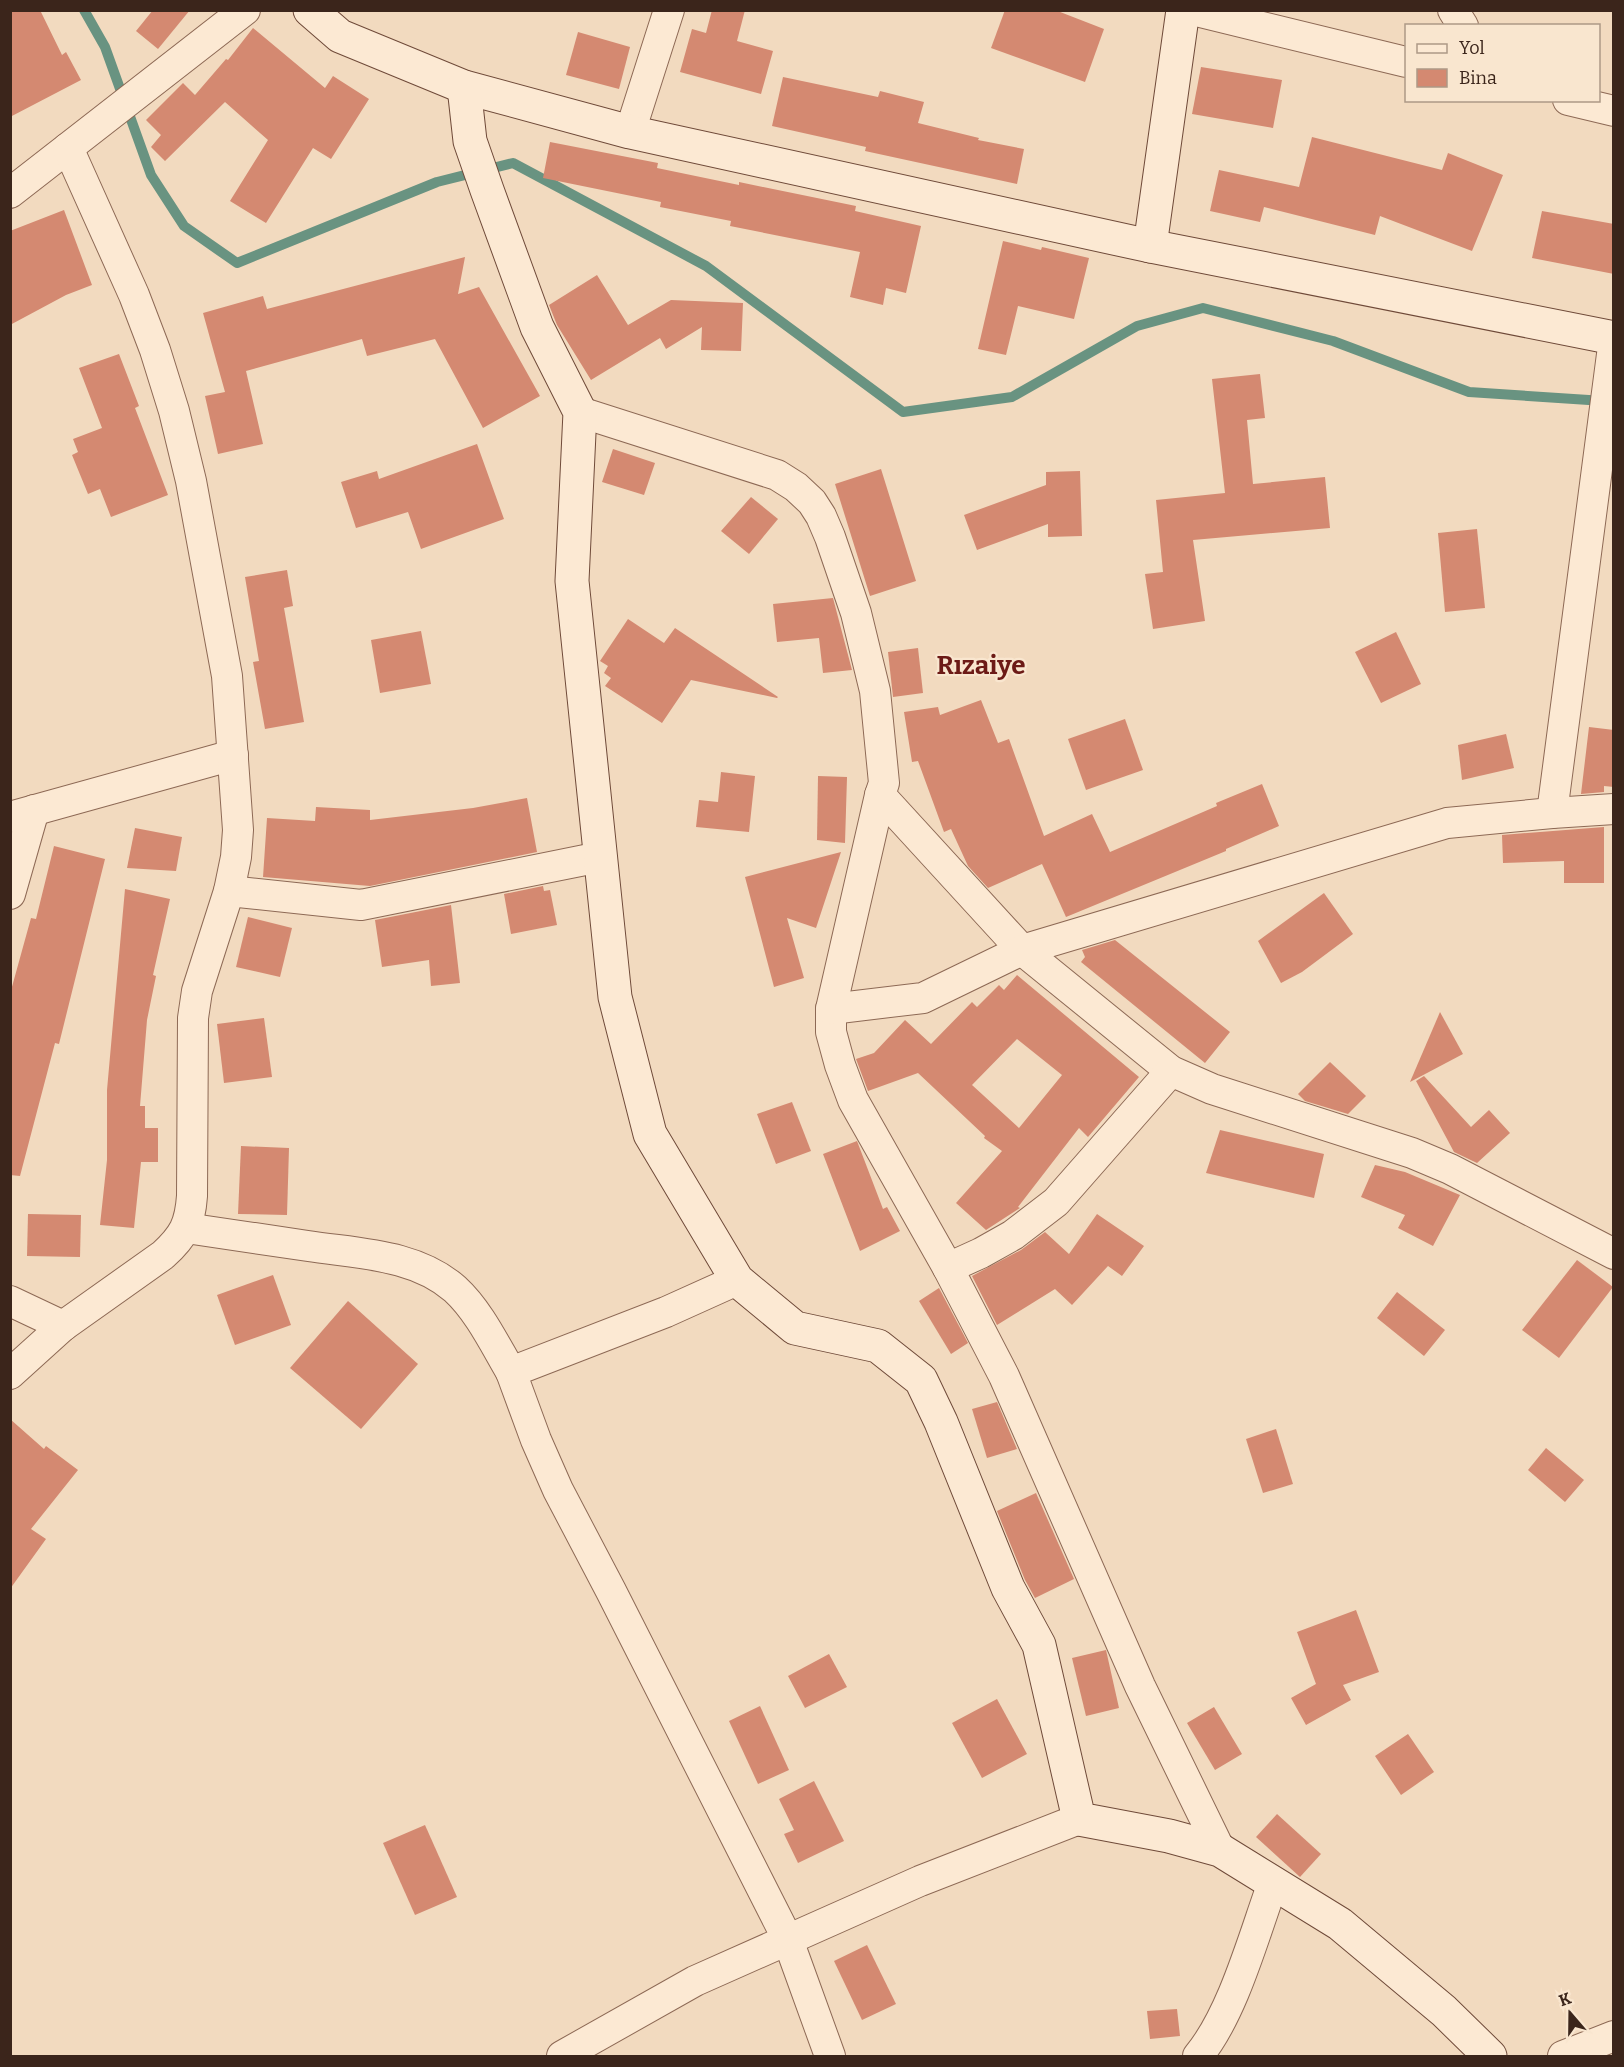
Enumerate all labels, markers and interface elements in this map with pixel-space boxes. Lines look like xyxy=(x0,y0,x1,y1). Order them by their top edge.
legend xyxy=(1405,24,1600,102)
text: Yol xyxy=(1459,37,1485,59)
text: Bina xyxy=(1459,67,1497,89)
district label: Rızaiye xyxy=(937,650,1026,681)
north arrow xyxy=(1540,1983,1600,2043)
text: K xyxy=(1556,1988,1574,2010)

